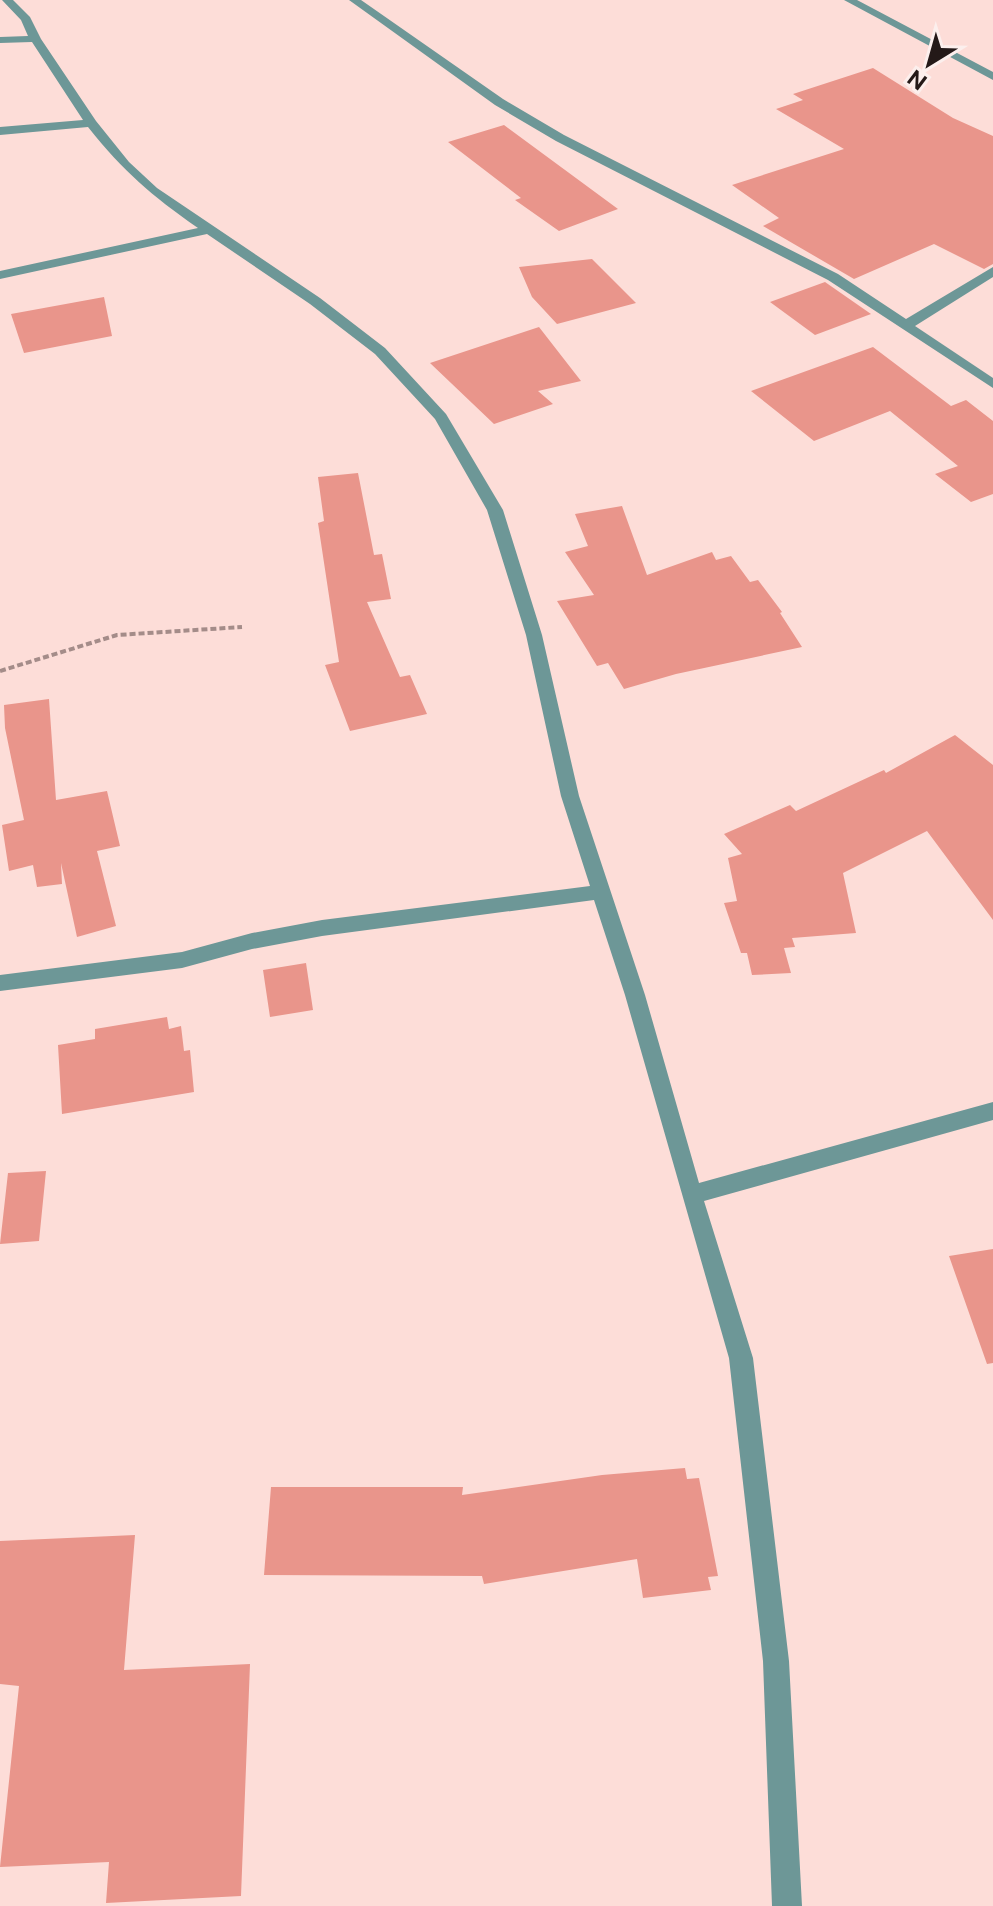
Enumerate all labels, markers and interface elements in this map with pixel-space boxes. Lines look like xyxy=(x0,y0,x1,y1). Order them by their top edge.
north arrow xyxy=(889,24,969,104)
text: N xyxy=(902,64,932,96)

